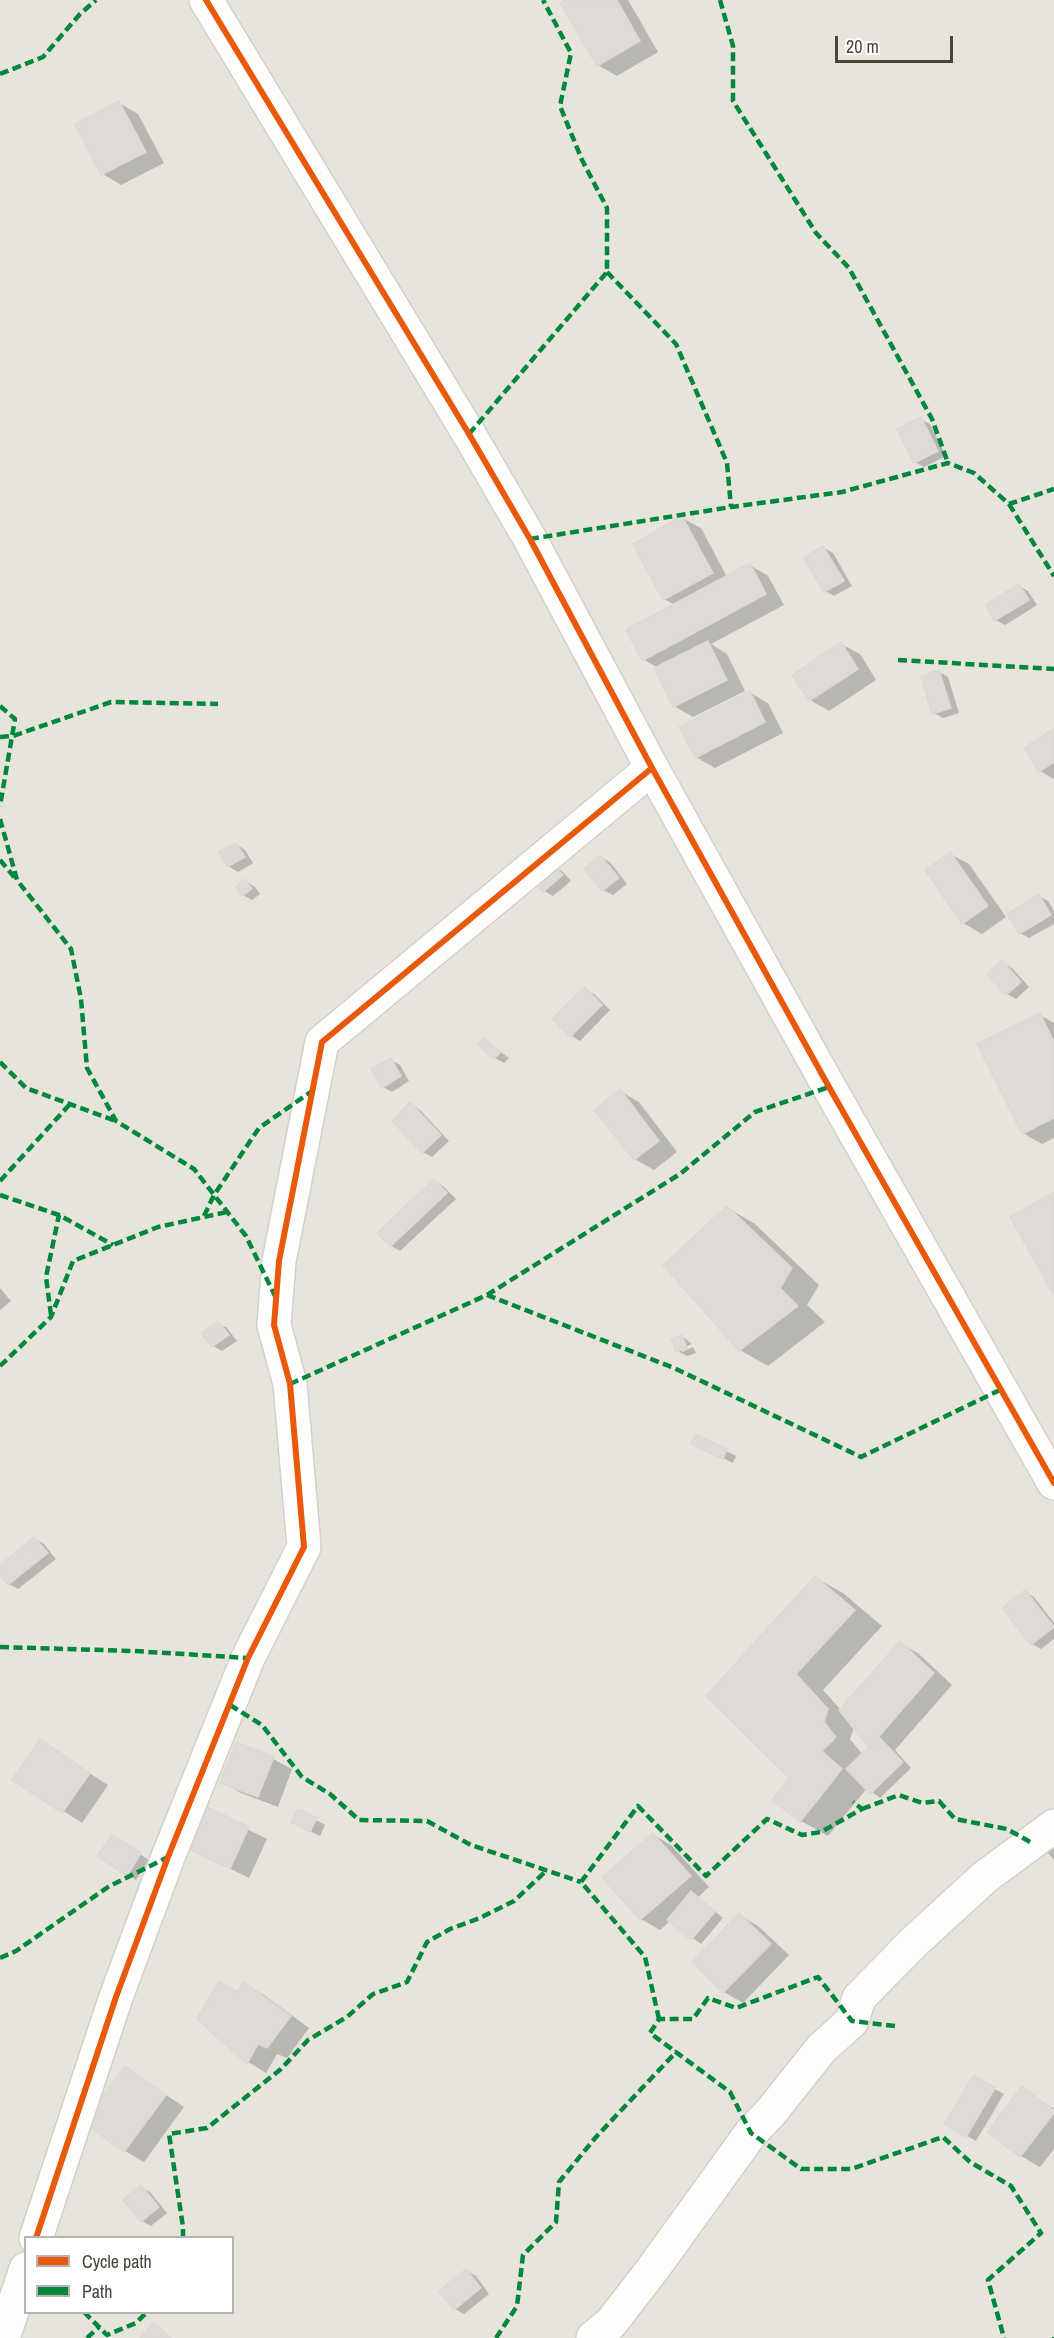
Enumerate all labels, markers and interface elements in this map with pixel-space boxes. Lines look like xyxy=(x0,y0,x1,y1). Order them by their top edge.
scale bar xyxy=(838,24,956,62)
text: 20 m xyxy=(846,34,879,59)
legend xyxy=(24,2236,234,2314)
text: Cycle path xyxy=(82,2249,152,2274)
text: Path xyxy=(82,2279,112,2304)

